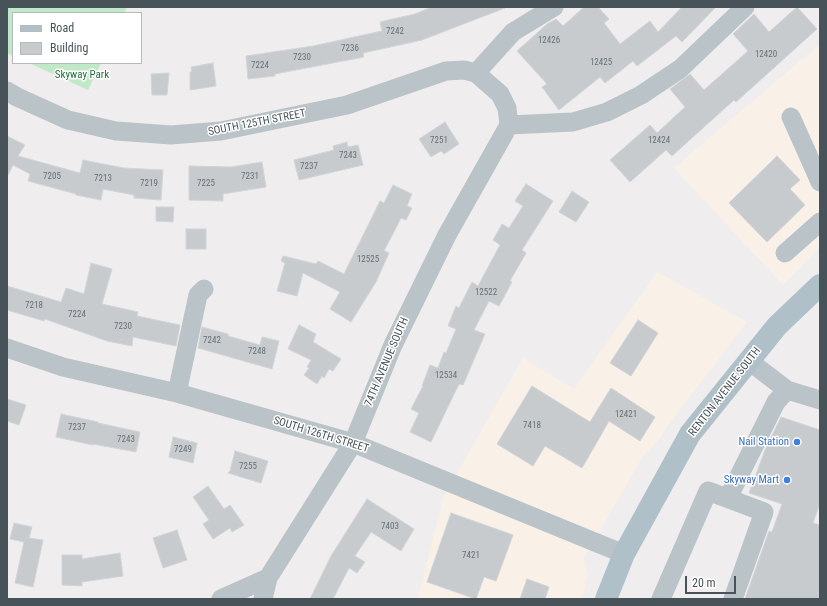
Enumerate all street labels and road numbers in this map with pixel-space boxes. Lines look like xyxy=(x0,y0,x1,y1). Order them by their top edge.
street label: SOUTH 125TH STREET xyxy=(207,107,307,139)
street label: 74TH AVENUE SOUTH xyxy=(362,315,412,409)
street label: RENTON AVENUE SOUTH xyxy=(686,345,764,439)
street label: SOUTH 126TH STREET xyxy=(272,414,370,456)

